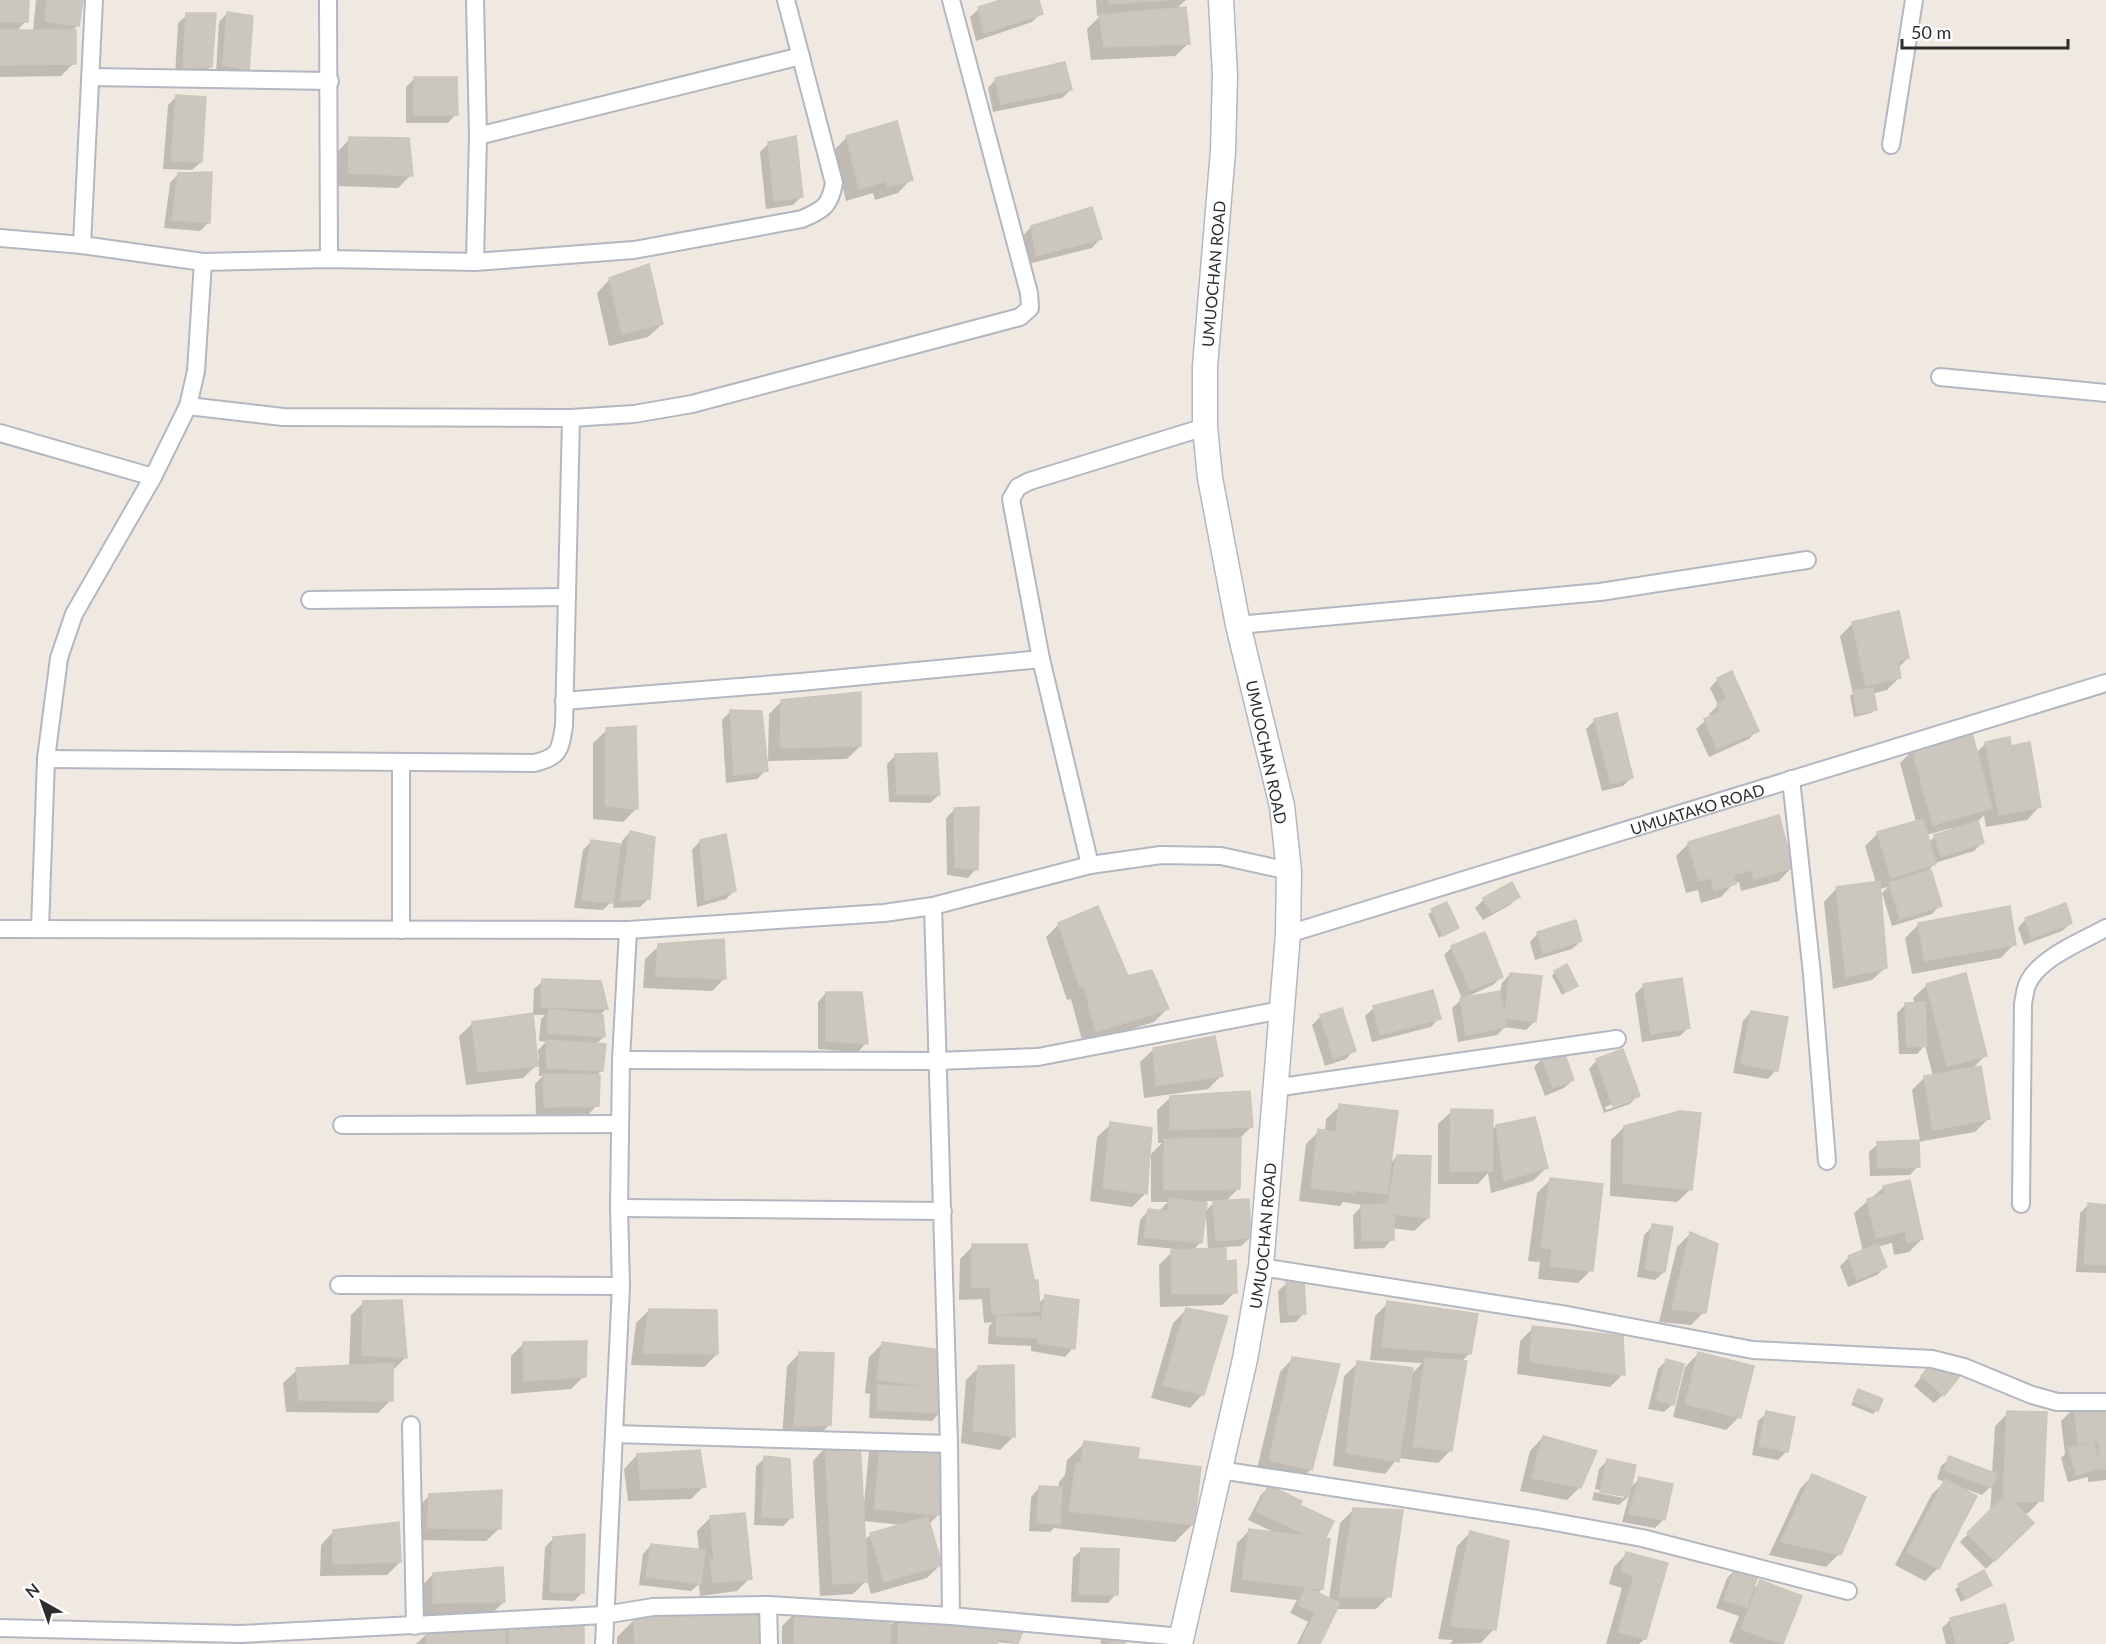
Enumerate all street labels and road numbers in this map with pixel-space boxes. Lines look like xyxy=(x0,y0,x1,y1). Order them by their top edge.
street label: UMUOCHAN ROAD xyxy=(1197,200,1228,348)
street label: UMUOCHAN ROAD xyxy=(1242,678,1292,826)
street label: UMUATAKO ROAD xyxy=(1628,779,1767,838)
street label: UMUOCHAN ROAD xyxy=(1244,1162,1279,1310)

